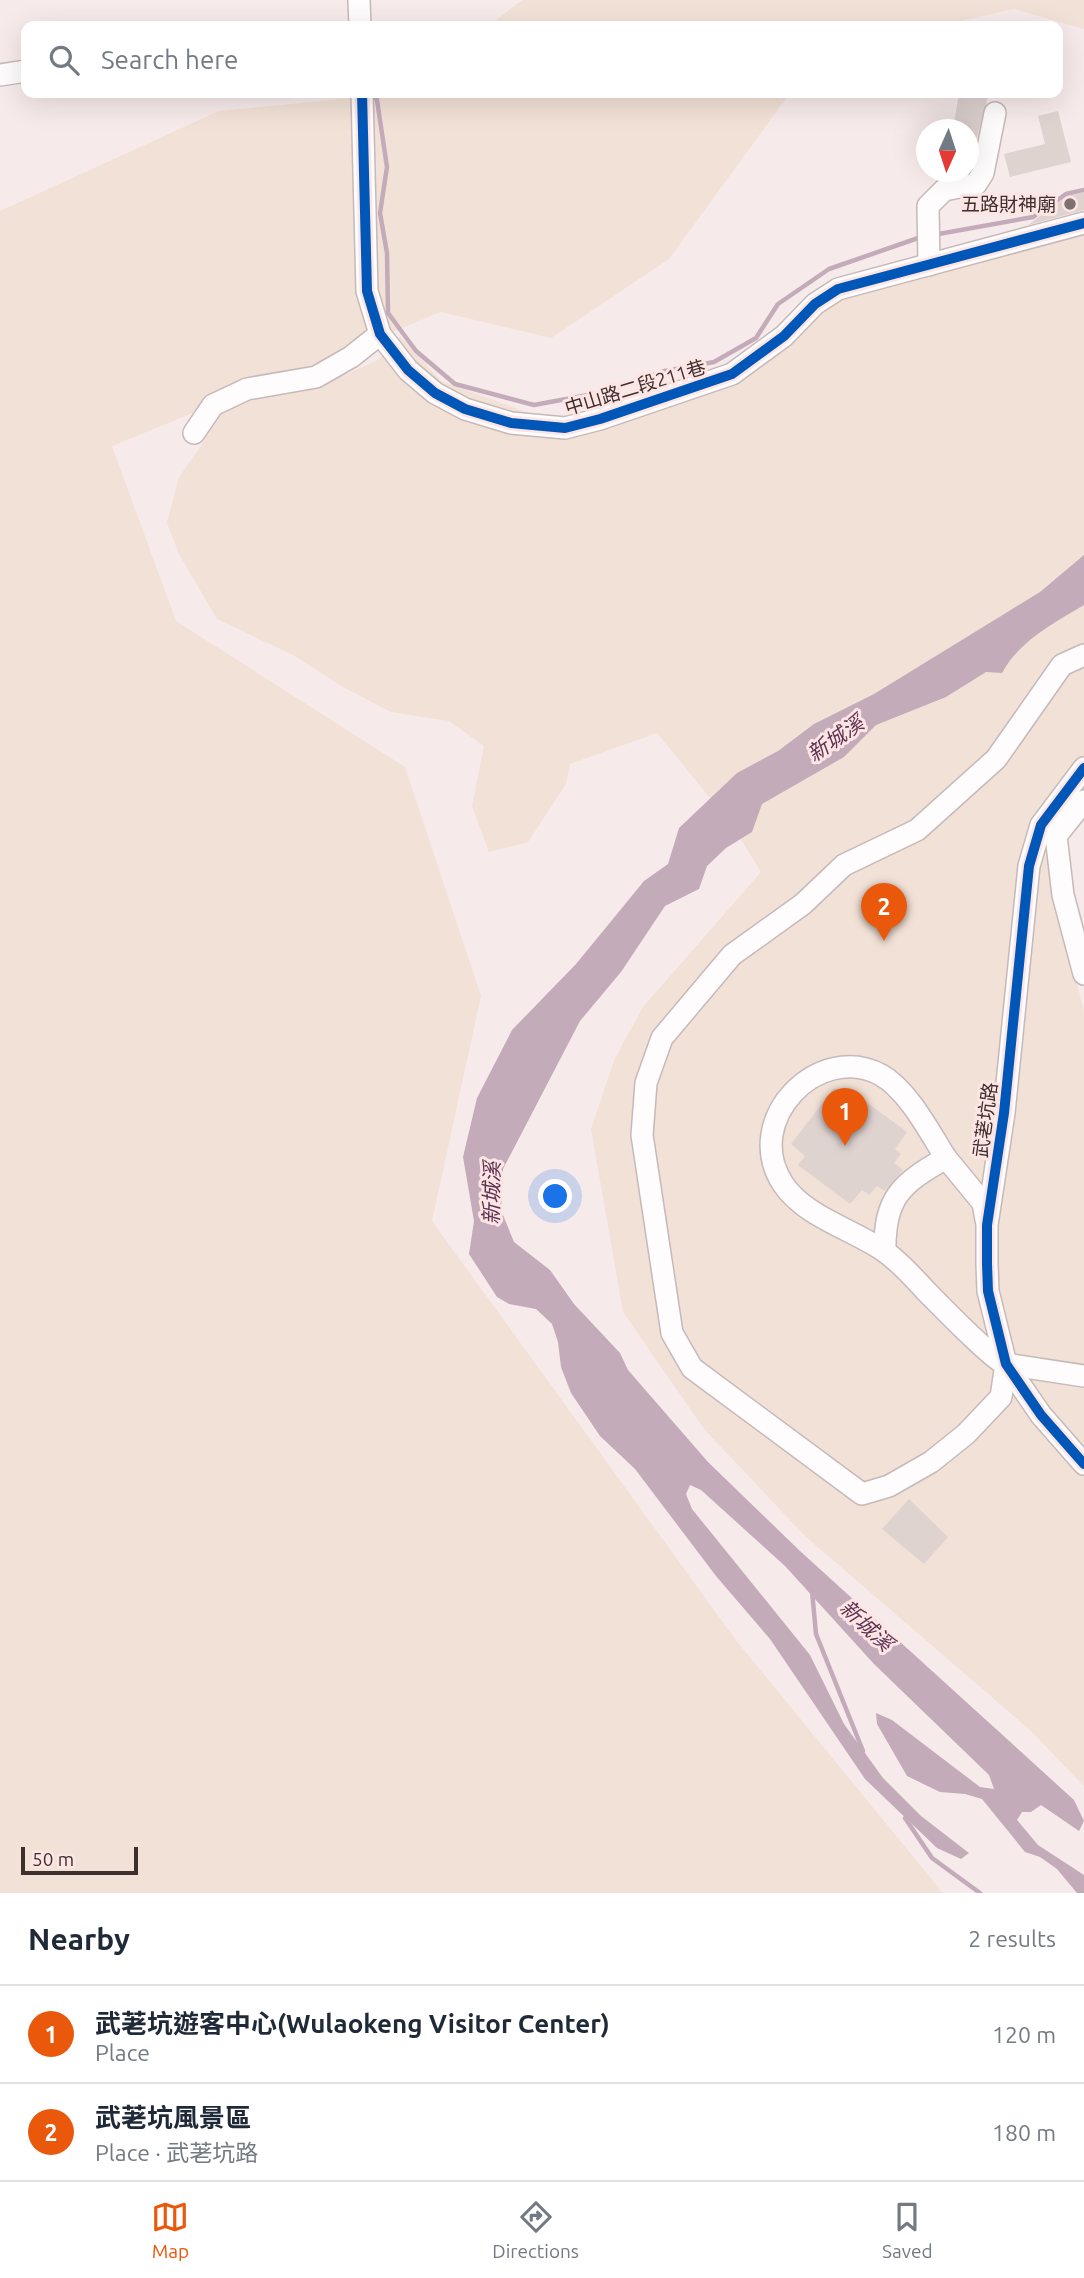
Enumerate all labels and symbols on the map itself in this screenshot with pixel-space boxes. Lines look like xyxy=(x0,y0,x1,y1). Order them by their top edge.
north arrow xyxy=(916,119,979,182)
place label: 五路財神廟 xyxy=(961,193,1056,215)
marker: 五路財神廟 xyxy=(1062,196,1078,212)
street label: 中山路二段211巷 xyxy=(562,355,708,419)
water label: 新城溪 xyxy=(802,708,870,766)
pin: 2 xyxy=(861,883,907,941)
street label: 武荖坑路 xyxy=(969,1081,1001,1159)
pin: 1 xyxy=(822,1088,868,1146)
water label: 新城溪 xyxy=(478,1158,504,1225)
your location xyxy=(538,1179,572,1213)
water label: 新城溪 xyxy=(836,1595,900,1657)
scale bar xyxy=(21,1844,138,1876)

